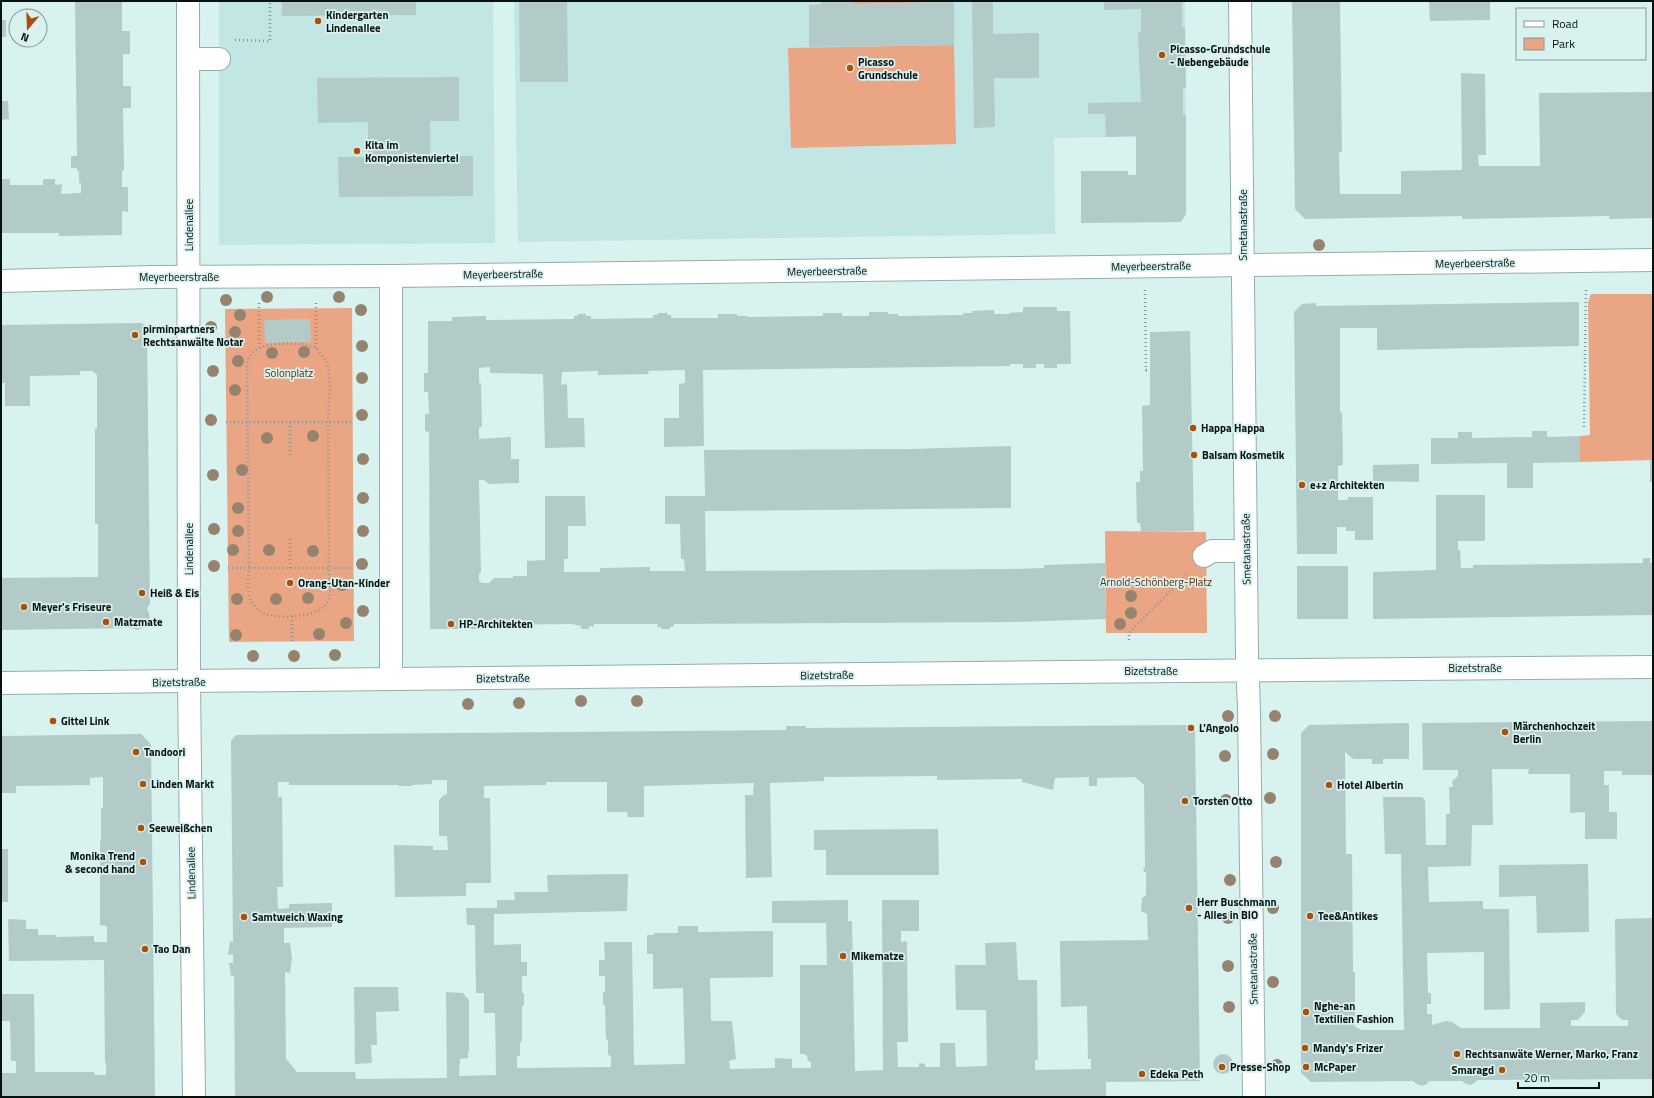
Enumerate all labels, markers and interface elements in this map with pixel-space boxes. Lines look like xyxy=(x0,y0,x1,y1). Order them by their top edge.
place label: Kindergarten Lindenallee xyxy=(326,7,388,36)
north arrow xyxy=(8,8,48,48)
legend xyxy=(1516,8,1646,60)
text: Road xyxy=(1552,14,1578,33)
marker: Kindergarten Lindenallee xyxy=(313,16,323,26)
text: N xyxy=(19,29,31,46)
text: Park xyxy=(1552,34,1575,53)
place label: Picasso-Grundschule - Nebengebäude xyxy=(1170,41,1271,70)
marker: Picasso-Grundschule - Nebengebäude xyxy=(1157,50,1167,60)
place label: Picasso Grundschule xyxy=(858,54,918,83)
marker: Picasso Grundschule xyxy=(845,63,855,73)
place label: Kita im Komponistenviertel xyxy=(365,137,459,166)
marker: Kita im Komponistenviertel xyxy=(352,146,362,156)
street label: Smetanastraße xyxy=(1235,189,1251,261)
street label: Lindenallee xyxy=(181,198,197,251)
street label: Meyerbeerstraße xyxy=(1435,254,1516,272)
street label: Meyerbeerstraße xyxy=(1111,257,1192,275)
street label: Meyerbeerstraße xyxy=(787,262,868,280)
street label: Meyerbeerstraße xyxy=(463,265,544,283)
street label: Meyerbeerstraße xyxy=(139,269,219,285)
place label: pirminpartners Rechtsanwälte Notar xyxy=(143,321,243,350)
marker: pirminpartners Rechtsanwälte Notar xyxy=(130,330,140,340)
park label: Solonplatz xyxy=(265,365,313,381)
place label: Happa Happa xyxy=(1201,420,1265,436)
marker: Happa Happa xyxy=(1188,423,1198,433)
place label: Balsam Kosmetik xyxy=(1202,447,1285,463)
marker: Balsam Kosmetik xyxy=(1189,450,1199,460)
place label: e+z Architekten xyxy=(1310,477,1385,493)
marker: e+z Architekten xyxy=(1297,480,1307,490)
street label: Smetanastraße xyxy=(1237,513,1255,585)
street label: Lindenallee xyxy=(181,522,197,575)
park label: Arnold-Schönberg-Platz xyxy=(1100,574,1212,590)
place label: Orang-Utan-Kinder xyxy=(298,575,390,591)
marker: Orang-Utan-Kinder xyxy=(285,578,295,588)
place label: Heiß & Eis xyxy=(150,585,199,601)
marker: Heiß & Eis xyxy=(137,588,147,598)
place label: Meyer's Friseure xyxy=(32,599,112,615)
marker: Meyer's Friseure xyxy=(19,602,29,612)
place label: Matzmate xyxy=(114,614,163,630)
place label: HP-Architekten xyxy=(459,616,533,632)
marker: Matzmate xyxy=(101,617,111,627)
marker: HP-Architekten xyxy=(446,619,456,629)
street label: Bizetstraße xyxy=(1448,660,1502,676)
street label: Bizetstraße xyxy=(1124,663,1178,679)
street label: Bizetstraße xyxy=(800,667,854,683)
street label: Bizetstraße xyxy=(476,670,530,686)
street label: Bizetstraße xyxy=(152,674,206,690)
place label: Gittel Link xyxy=(61,713,110,729)
marker: Gittel Link xyxy=(48,716,58,726)
place label: Märchenhochzeit Berlin xyxy=(1513,718,1595,747)
place label: L'Angolo xyxy=(1199,720,1239,736)
marker: L'Angolo xyxy=(1186,723,1196,733)
marker: Märchenhochzeit Berlin xyxy=(1500,727,1510,737)
place label: Tandoori xyxy=(144,744,186,760)
marker: Tandoori xyxy=(131,747,141,757)
place label: Linden Markt xyxy=(151,776,214,792)
place label: Hotel Albertin xyxy=(1337,777,1403,793)
marker: Linden Markt xyxy=(138,779,148,789)
marker: Hotel Albertin xyxy=(1324,780,1334,790)
place label: Torsten Otto xyxy=(1193,793,1252,809)
marker: Torsten Otto xyxy=(1180,796,1190,806)
place label: Seeweißchen xyxy=(149,820,213,836)
marker: Seeweißchen xyxy=(136,823,146,833)
street label: Lindenallee xyxy=(183,846,199,899)
place label: Monika Trend & second hand xyxy=(65,848,135,877)
marker: Monika Trend & second hand xyxy=(138,857,148,867)
place label: Herr Buschmann - Alles in BIO xyxy=(1197,894,1277,923)
marker: Herr Buschmann - Alles in BIO xyxy=(1184,903,1194,913)
place label: Tee&Antikes xyxy=(1318,908,1378,924)
place label: Samtweich Waxing xyxy=(252,909,343,925)
marker: Tee&Antikes xyxy=(1305,911,1315,921)
marker: Samtweich Waxing xyxy=(239,912,249,922)
street label: Smetanastraße xyxy=(1244,933,1262,1005)
place label: Tao Dan xyxy=(153,941,191,957)
marker: Tao Dan xyxy=(140,944,150,954)
place label: Mikematze xyxy=(851,948,904,964)
marker: Mikematze xyxy=(838,951,848,961)
place label: Nghe-an Textilien Fashion xyxy=(1314,998,1394,1027)
marker: Nghe-an Textilien Fashion xyxy=(1301,1007,1311,1017)
place label: Mandy's Frizer xyxy=(1313,1040,1383,1056)
marker: Mandy's Frizer xyxy=(1300,1043,1310,1053)
place label: Rechtsanwäte Werner, Marko, Franz xyxy=(1465,1046,1638,1062)
marker: Rechtsanwäte Werner, Marko, Franz xyxy=(1452,1049,1462,1059)
place label: Presse-Shop xyxy=(1230,1059,1290,1075)
place label: McPaper xyxy=(1314,1059,1356,1075)
marker: Presse-Shop xyxy=(1217,1062,1227,1072)
marker: McPaper xyxy=(1301,1062,1311,1072)
place label: Smaragd xyxy=(1452,1062,1494,1078)
scale bar xyxy=(1518,1064,1599,1090)
marker: Smaragd xyxy=(1497,1065,1507,1075)
place label: Edeka Peth xyxy=(1150,1066,1204,1082)
text: 20 m xyxy=(1524,1068,1550,1087)
marker: Edeka Peth xyxy=(1137,1069,1147,1079)

